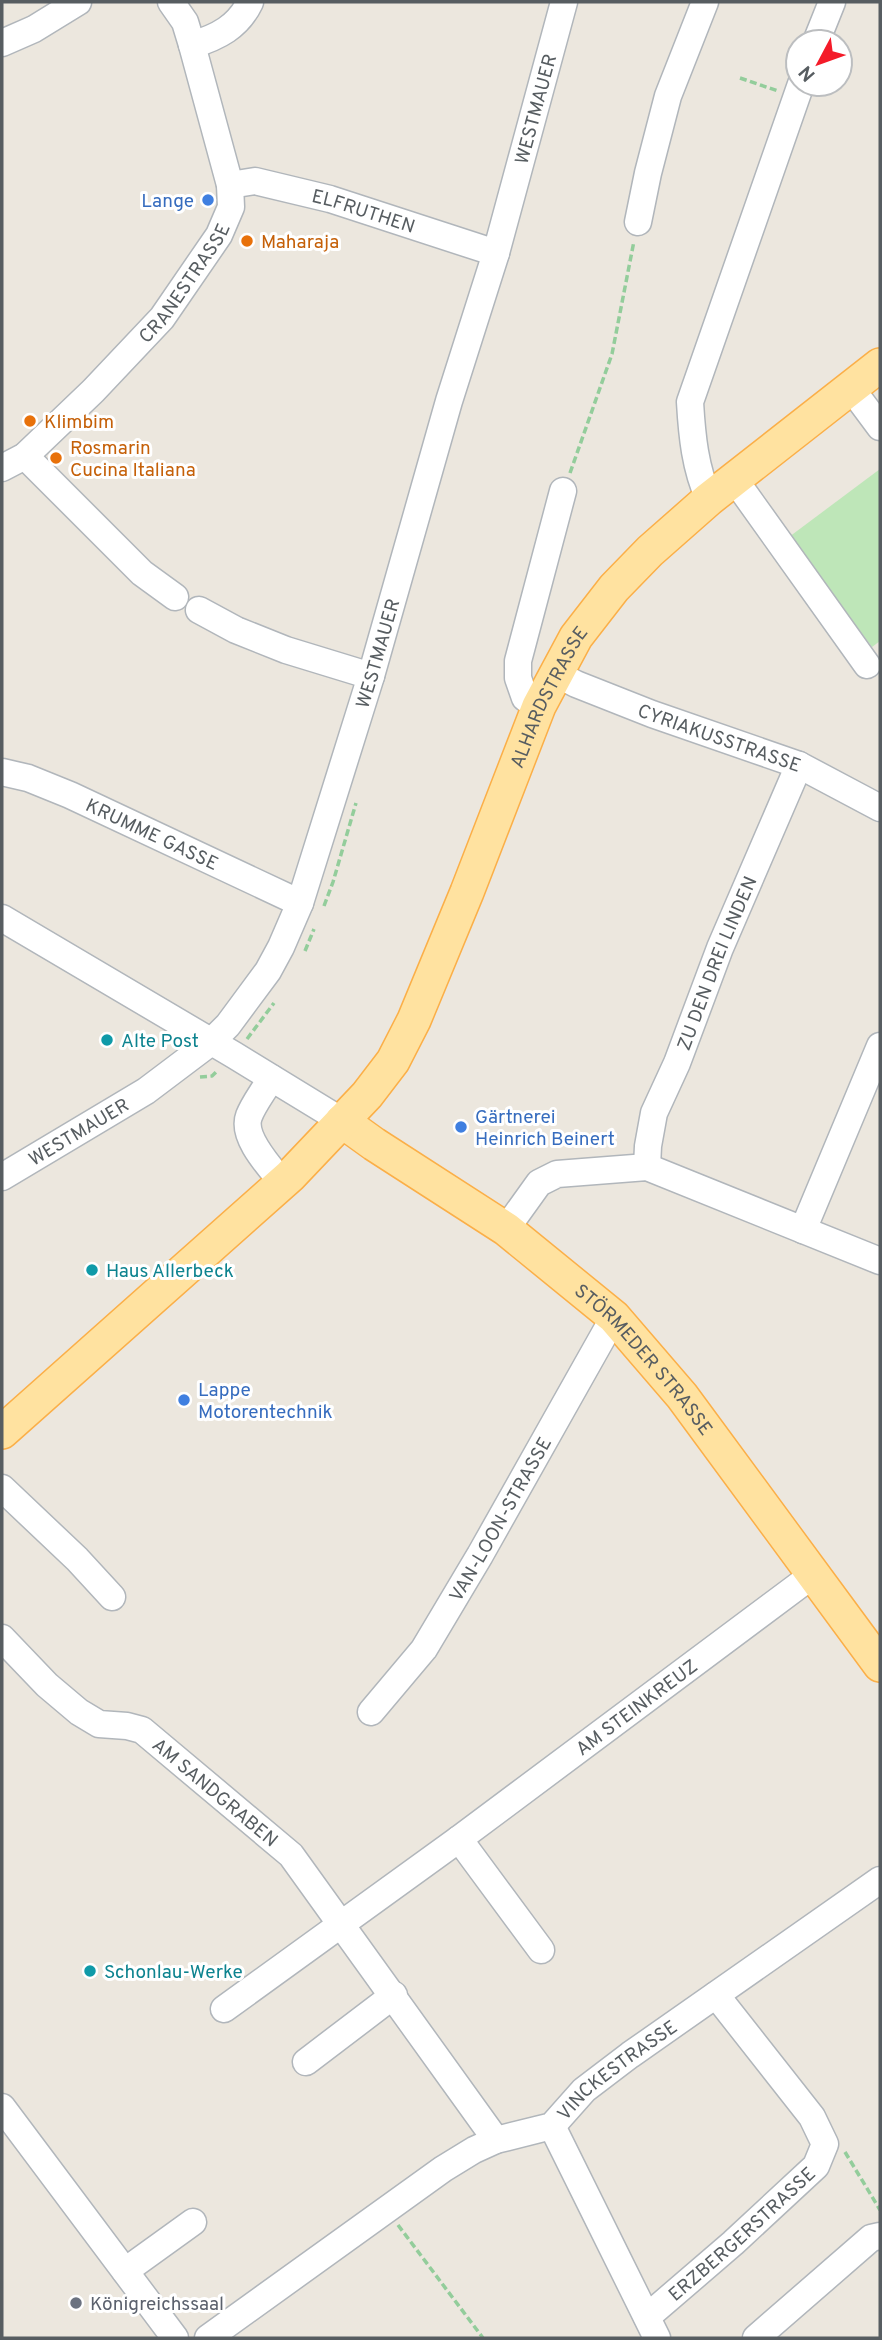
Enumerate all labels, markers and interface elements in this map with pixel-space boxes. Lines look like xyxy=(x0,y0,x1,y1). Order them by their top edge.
north arrow xyxy=(784,28,854,98)
street label: WESTMAUER xyxy=(511,52,563,167)
text: N xyxy=(794,60,821,86)
street label: ELFRUTHEN xyxy=(309,185,418,240)
place label: Lange xyxy=(141,190,194,214)
marker: Lange xyxy=(200,192,216,208)
street label: CRANESTRASSE xyxy=(134,220,237,349)
place label: Maharaja xyxy=(261,231,339,255)
marker: Maharaja xyxy=(239,233,255,249)
place label: Klimbim xyxy=(44,411,114,435)
marker: Klimbim xyxy=(22,413,38,429)
place label: Rosmarin Cucina Italiana xyxy=(70,437,196,483)
marker: Rosmarin Cucina Italiana xyxy=(48,450,64,466)
street label: WESTMAUER xyxy=(352,596,406,712)
street label: ALHARDSTRASSE xyxy=(506,622,594,772)
street label: CYRIAKUSSTRASSE xyxy=(634,699,804,779)
street label: KRUMME GASSE xyxy=(81,794,222,877)
street label: ZU DEN DREI LINDEN xyxy=(673,873,764,1054)
place label: Alte Post xyxy=(121,1030,199,1054)
marker: Alte Post xyxy=(99,1032,115,1048)
street label: WESTMAUER xyxy=(25,1094,134,1172)
place label: Gärtnerei Heinrich Beinert xyxy=(475,1106,615,1152)
marker: Gärtnerei Heinrich Beinert xyxy=(453,1119,469,1135)
place label: Haus Allerbeck xyxy=(106,1260,234,1284)
marker: Haus Allerbeck xyxy=(84,1262,100,1278)
street label: STÖRMEDER STRASSE xyxy=(569,1280,717,1441)
place label: Lappe Motorentechnik xyxy=(198,1379,333,1425)
marker: Lappe Motorentechnik xyxy=(176,1392,192,1408)
street label: VAN-LOON-STRASSE xyxy=(445,1433,558,1607)
street label: AM STEINKREUZ xyxy=(571,1655,703,1762)
street label: AM SANDGRABEN xyxy=(147,1734,282,1853)
place label: Schonlau-Werke xyxy=(104,1961,243,1985)
marker: Schonlau-Werke xyxy=(82,1963,98,1979)
street label: VINCKESTRASSE xyxy=(553,2016,682,2126)
street label: ERZBERGERSTRASSE xyxy=(664,2163,821,2307)
place label: Königreichssaal xyxy=(90,2293,224,2317)
marker: Königreichssaal xyxy=(68,2295,84,2311)

